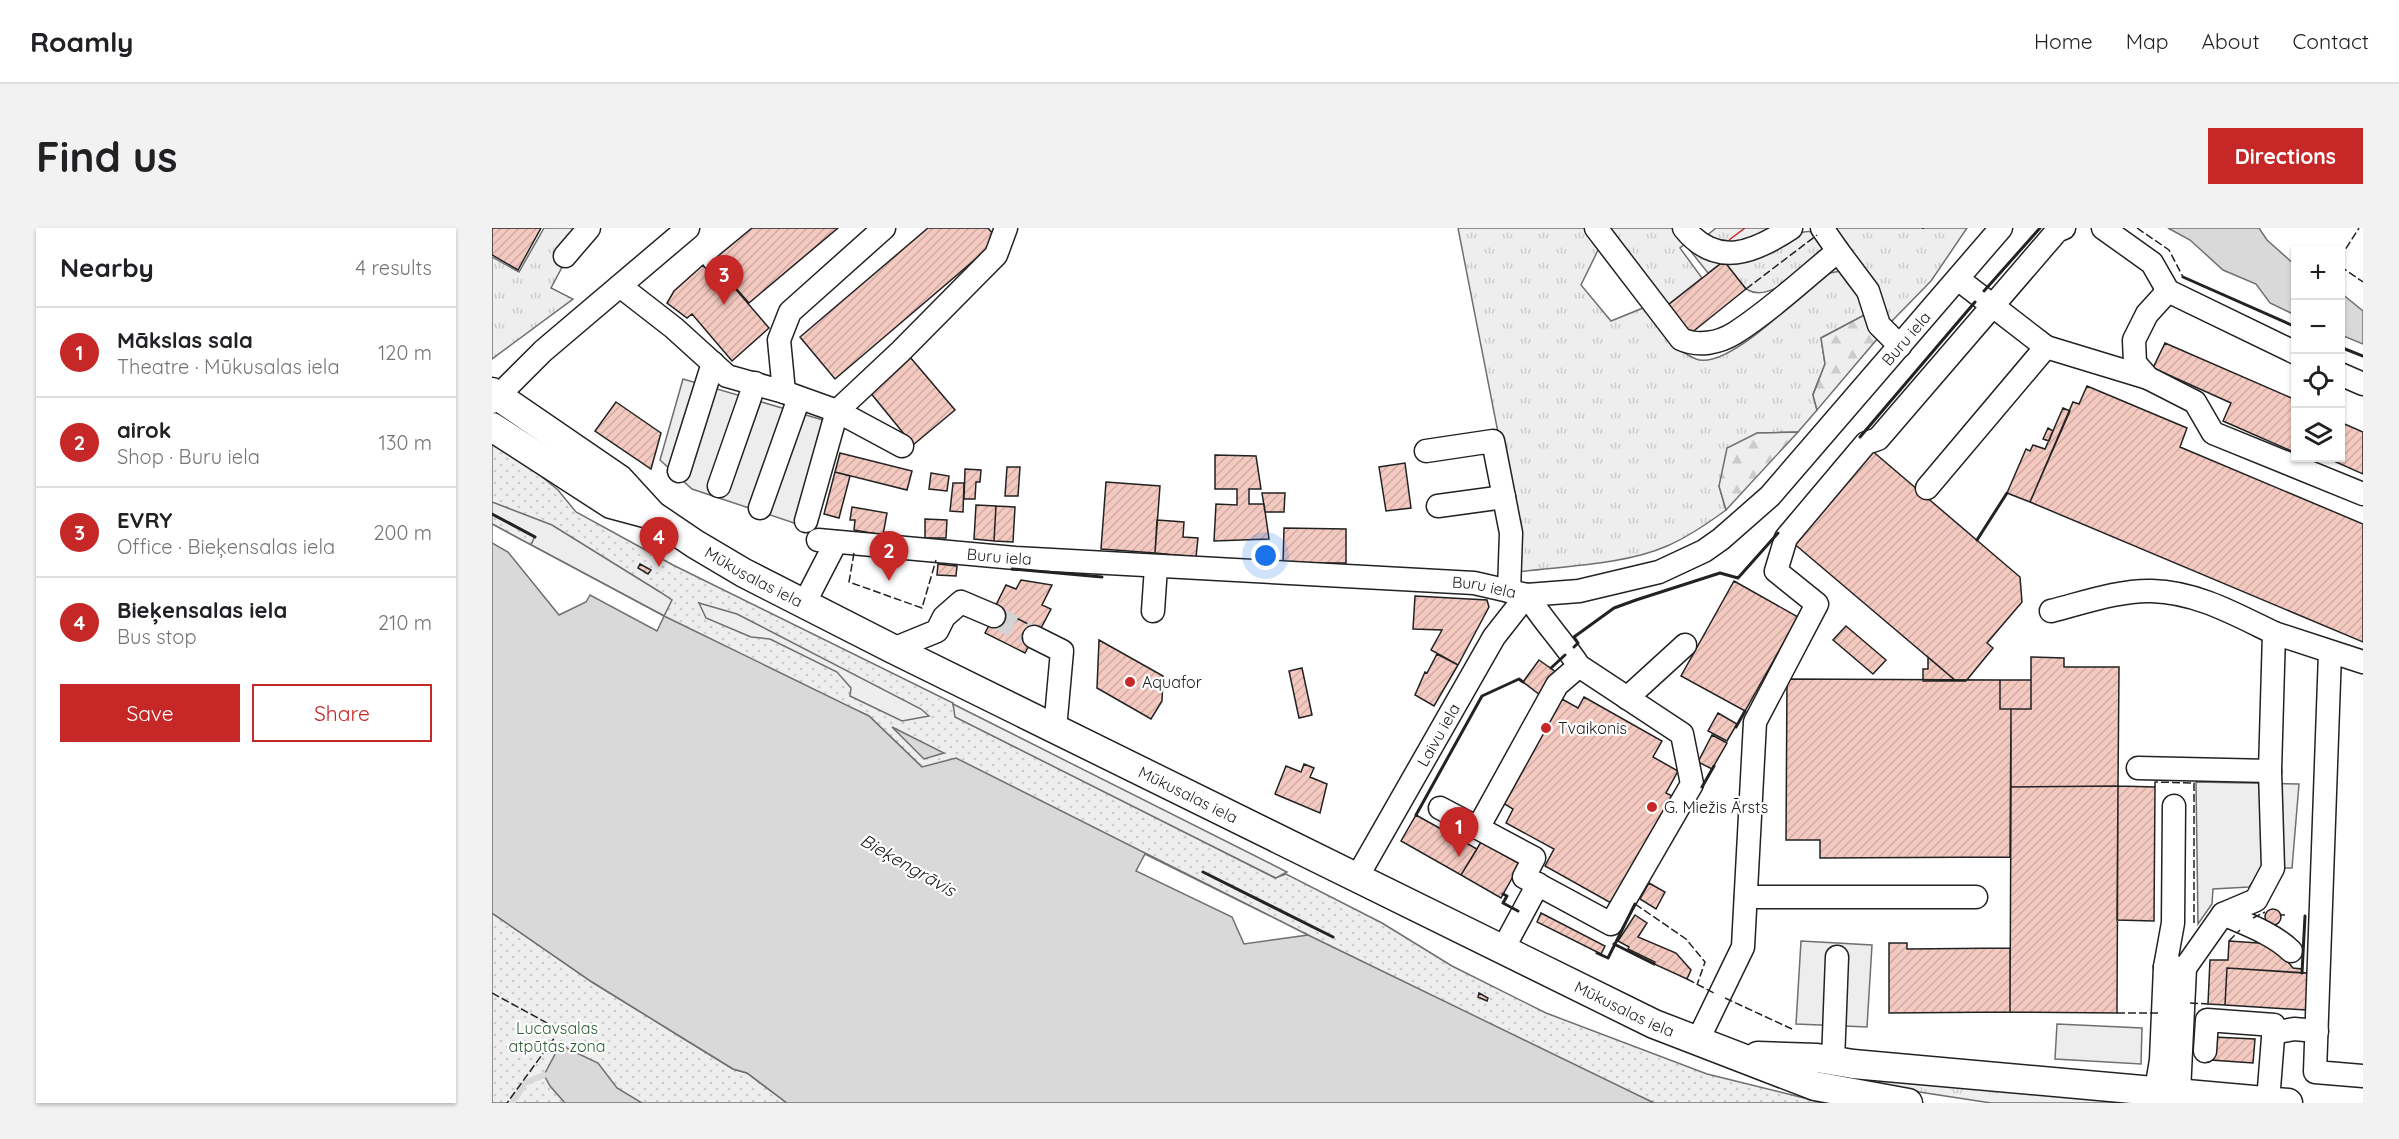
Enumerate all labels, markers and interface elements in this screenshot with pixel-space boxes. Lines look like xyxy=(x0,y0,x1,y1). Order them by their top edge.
text: Roamly xyxy=(30,24,134,59)
text: Home xyxy=(2034,28,2093,54)
text: Map xyxy=(2126,28,2169,54)
text: About xyxy=(2202,28,2260,54)
text: Contact xyxy=(2293,28,2369,54)
button: Directions xyxy=(2208,128,2363,184)
text: Find us xyxy=(36,130,178,183)
map controls xyxy=(2291,246,2345,462)
button: + xyxy=(2291,246,2345,300)
text: Nearby xyxy=(60,251,154,284)
text: 4 results xyxy=(356,255,432,280)
pin: 3 xyxy=(704,256,744,305)
button: − xyxy=(2291,300,2345,354)
street label: Buru iela xyxy=(1877,307,1935,370)
text: Mākslas sala xyxy=(117,326,253,354)
text: 1 xyxy=(76,340,83,365)
text: 120 m xyxy=(378,340,432,365)
text: Theatre · Mūkusalas iela xyxy=(117,354,340,379)
button: locate xyxy=(2291,354,2345,408)
button: layers xyxy=(2291,408,2345,462)
text: airok xyxy=(117,416,171,444)
text: 2 xyxy=(74,430,85,455)
text: 130 m xyxy=(379,430,432,455)
text: Shop · Buru iela xyxy=(117,444,260,469)
text: EVRY xyxy=(117,506,172,534)
pin: 4 xyxy=(640,518,678,567)
text: 3 xyxy=(74,520,85,545)
text: 200 m xyxy=(373,520,432,545)
pin: 2 xyxy=(870,532,908,581)
text: Office · Bieķensalas iela xyxy=(117,534,335,559)
your location xyxy=(1251,541,1280,570)
street label: Mūkusalas iela xyxy=(701,542,806,611)
street label: Buru iela xyxy=(966,544,1032,569)
street label: Buru iela xyxy=(1451,572,1518,602)
text: Bieķensalas iela xyxy=(117,596,287,624)
text: 4 xyxy=(74,610,85,635)
text: 210 m xyxy=(378,610,432,635)
text: Bus stop xyxy=(117,624,197,649)
place label: Aquafor xyxy=(1142,672,1202,692)
marker: Aquafor xyxy=(1123,675,1137,689)
button: Save xyxy=(60,684,240,742)
button: Share xyxy=(252,684,432,742)
street label: Laivu iela xyxy=(1412,700,1464,770)
place label: Tvaikonis xyxy=(1558,718,1627,738)
marker: Tvaikonis xyxy=(1539,721,1553,735)
street label: Mūkusalas iela xyxy=(1135,762,1241,827)
place label: G. Miežis Ārsts xyxy=(1664,797,1768,817)
marker: G. Miežis Ārsts xyxy=(1645,800,1659,814)
pin: 1 xyxy=(1440,808,1478,857)
water label: Bieķengrāvis xyxy=(856,828,961,902)
street label: Mūkusalas iela xyxy=(1571,976,1677,1041)
park label: Lucavsalas atpūtas zona xyxy=(508,1018,606,1056)

